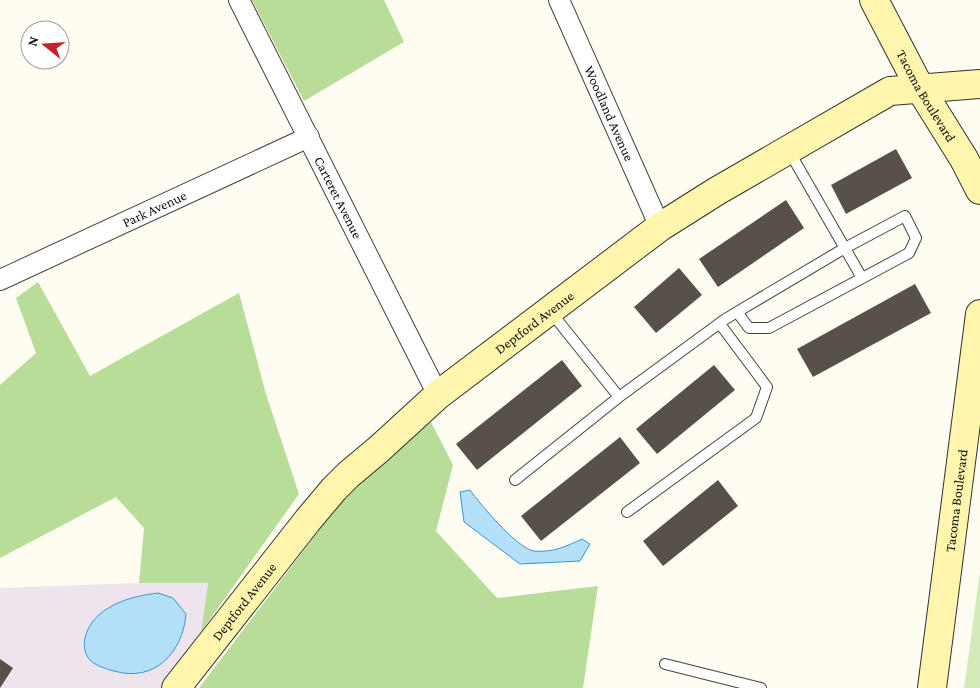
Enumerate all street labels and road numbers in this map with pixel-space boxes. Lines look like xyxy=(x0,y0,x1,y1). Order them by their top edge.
street label: Tacoma Boulevard xyxy=(893,47,959,145)
street label: Woodland Avenue xyxy=(581,63,638,163)
street label: Carteret Avenue xyxy=(311,154,366,241)
street label: Park Avenue xyxy=(120,187,189,230)
street label: Deptford Avenue xyxy=(492,287,577,357)
street label: Tacoma Boulevard xyxy=(942,448,971,553)
street label: Deptford Avenue xyxy=(208,559,279,644)

